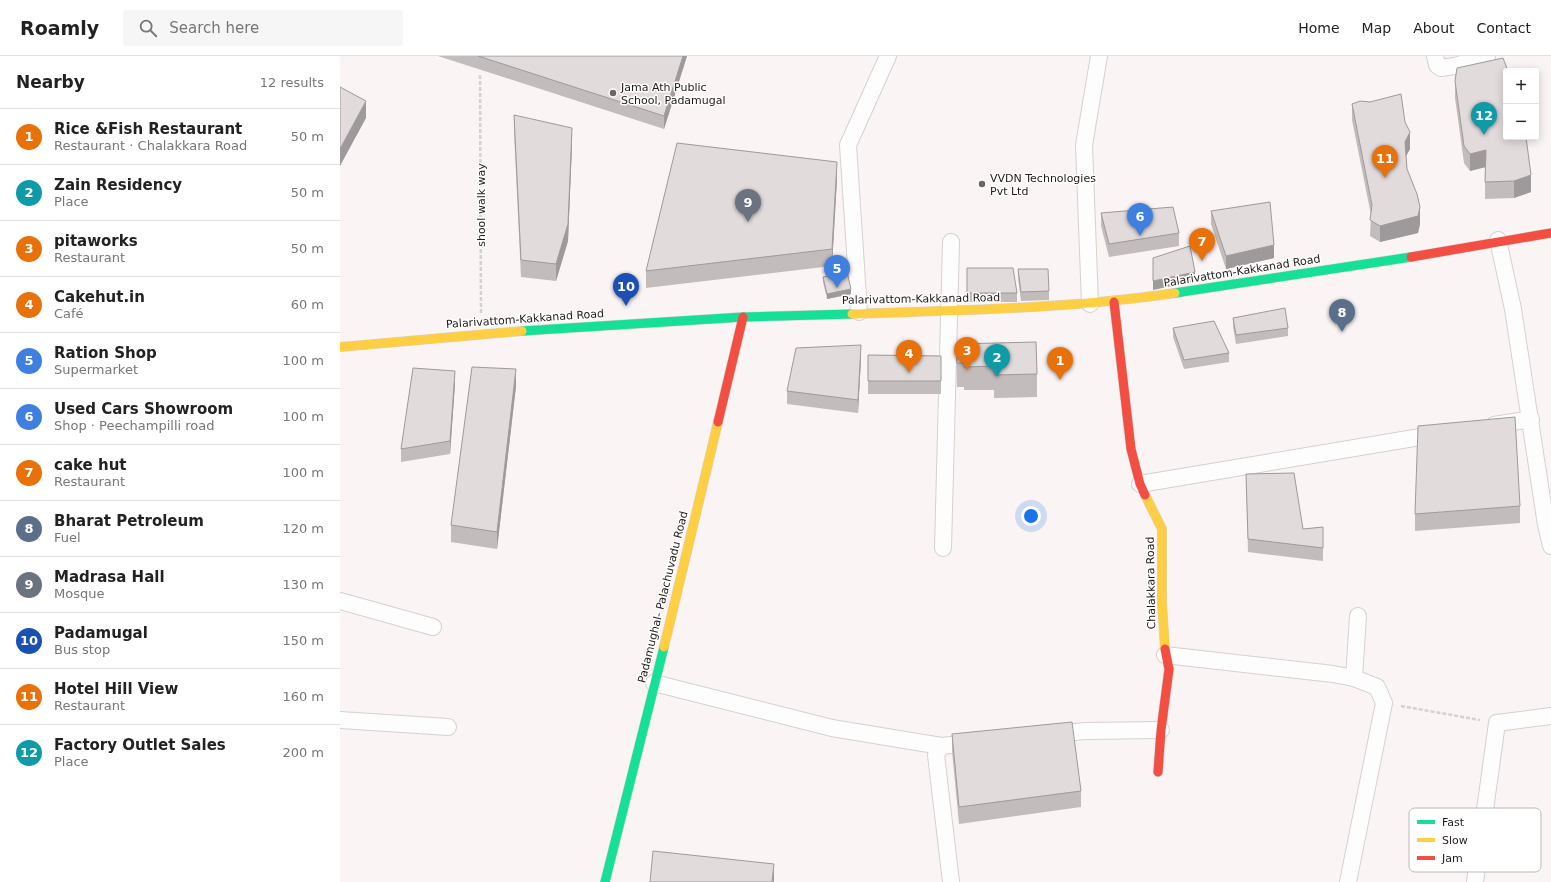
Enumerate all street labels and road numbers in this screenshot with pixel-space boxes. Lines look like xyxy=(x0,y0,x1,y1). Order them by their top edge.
street label: shool walk way xyxy=(475,163,488,247)
street label: Palarivattom-Kakkanad Road xyxy=(1163,252,1321,290)
street label: Palarivattom-Kakkanad Road xyxy=(842,291,1000,307)
street label: Palarivattom-Kakkanad Road xyxy=(446,307,604,331)
street label: Padamughal- Palachuvadu Road xyxy=(635,510,691,684)
street label: Chalakkara Road xyxy=(1144,536,1158,630)

